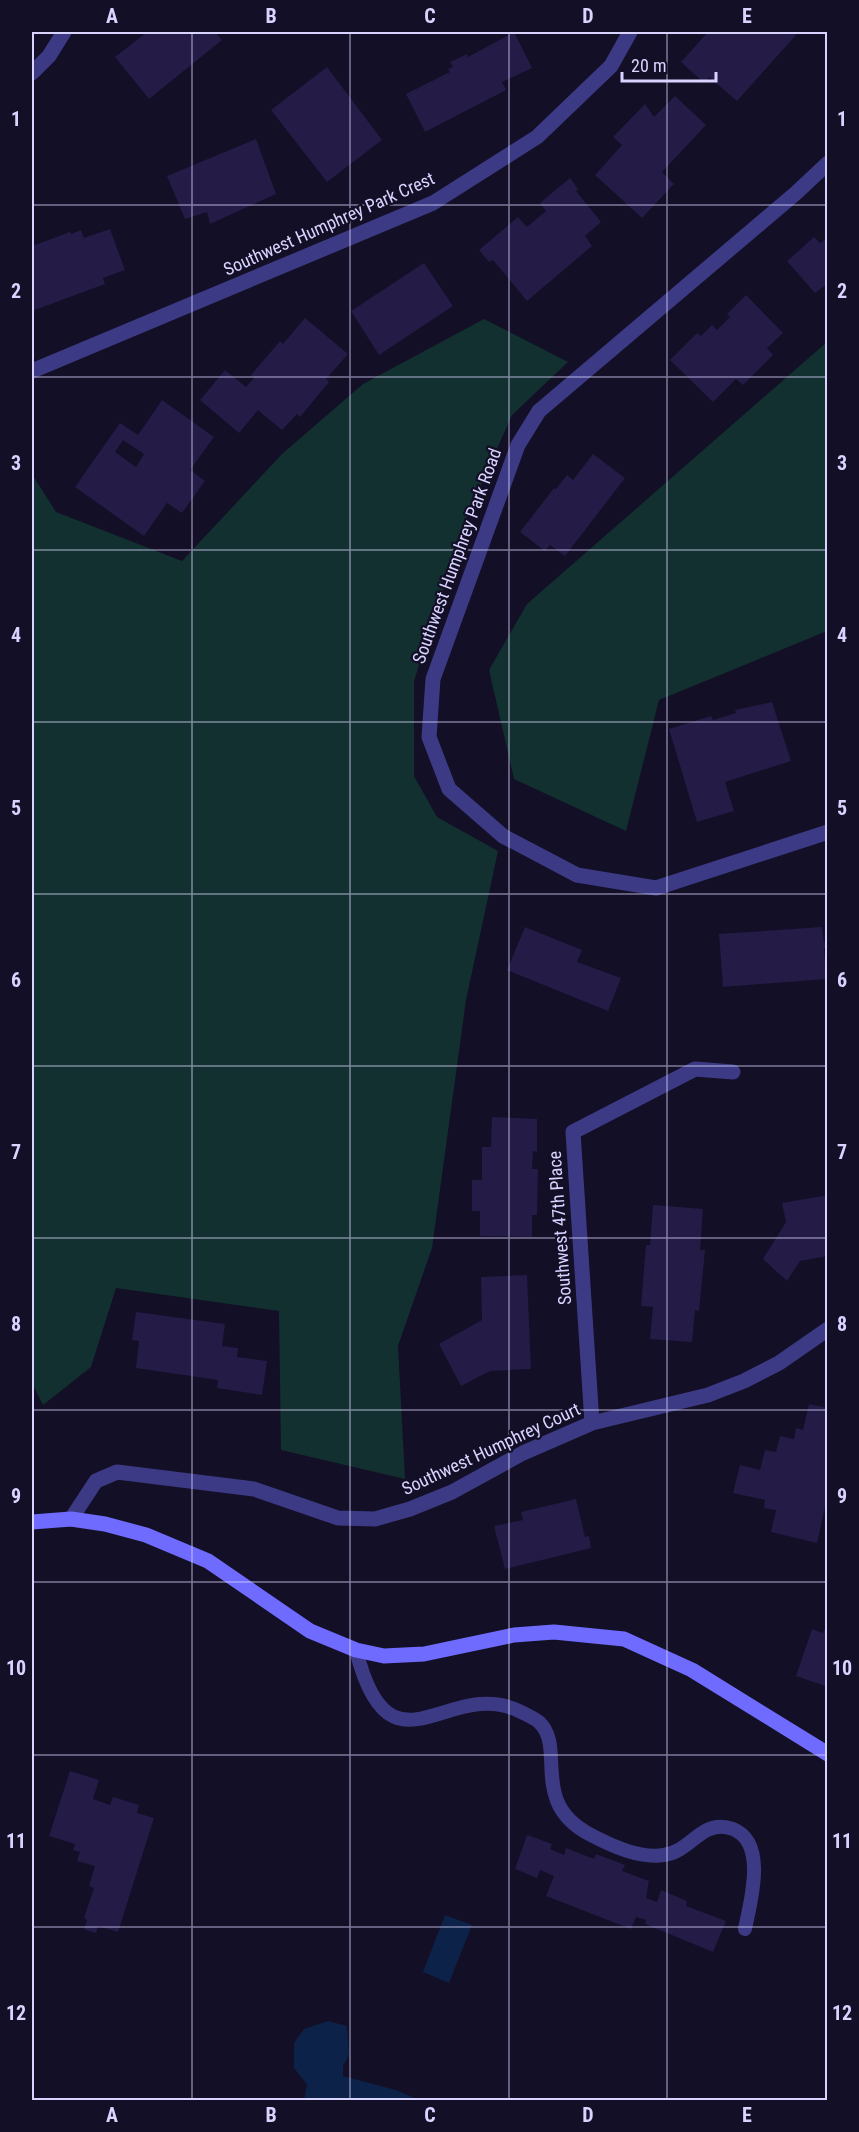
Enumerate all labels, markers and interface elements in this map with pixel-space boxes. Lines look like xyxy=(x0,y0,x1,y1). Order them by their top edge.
text: A xyxy=(106,4,118,28)
text: B xyxy=(265,4,277,28)
text: C xyxy=(424,4,436,28)
text: D xyxy=(582,4,594,28)
text: E xyxy=(742,4,752,28)
scale bar xyxy=(622,45,716,83)
text: 20 m xyxy=(631,55,666,76)
text: 1 xyxy=(11,107,21,131)
text: 1 xyxy=(837,107,847,131)
street label: Southwest Humphrey Park Crest xyxy=(220,167,438,280)
text: 2 xyxy=(11,279,21,303)
text: 2 xyxy=(837,279,847,303)
street label: Southwest Humphrey Park Road xyxy=(408,445,505,666)
text: 3 xyxy=(11,451,21,475)
text: 3 xyxy=(837,451,847,475)
text: 4 xyxy=(11,623,21,647)
text: 4 xyxy=(837,623,847,647)
text: 5 xyxy=(11,796,21,820)
text: 5 xyxy=(837,796,847,820)
text: 6 xyxy=(11,968,21,992)
text: 6 xyxy=(837,968,847,992)
text: 7 xyxy=(11,1140,21,1164)
text: 7 xyxy=(837,1140,847,1164)
street label: Southwest 47th Place xyxy=(544,1150,575,1306)
text: 8 xyxy=(11,1312,21,1336)
text: 8 xyxy=(837,1312,847,1336)
street label: Southwest Humphrey Court xyxy=(398,1398,583,1499)
text: 9 xyxy=(11,1484,21,1508)
text: 9 xyxy=(837,1484,847,1508)
text: 10 xyxy=(6,1656,26,1680)
text: 10 xyxy=(832,1656,852,1680)
text: 11 xyxy=(6,1829,26,1853)
text: 11 xyxy=(832,1829,852,1853)
text: 12 xyxy=(6,2001,26,2025)
text: 12 xyxy=(832,2001,852,2025)
text: A xyxy=(106,2103,118,2127)
text: B xyxy=(265,2103,277,2127)
text: C xyxy=(424,2103,436,2127)
text: D xyxy=(582,2103,594,2127)
text: E xyxy=(742,2103,752,2127)

